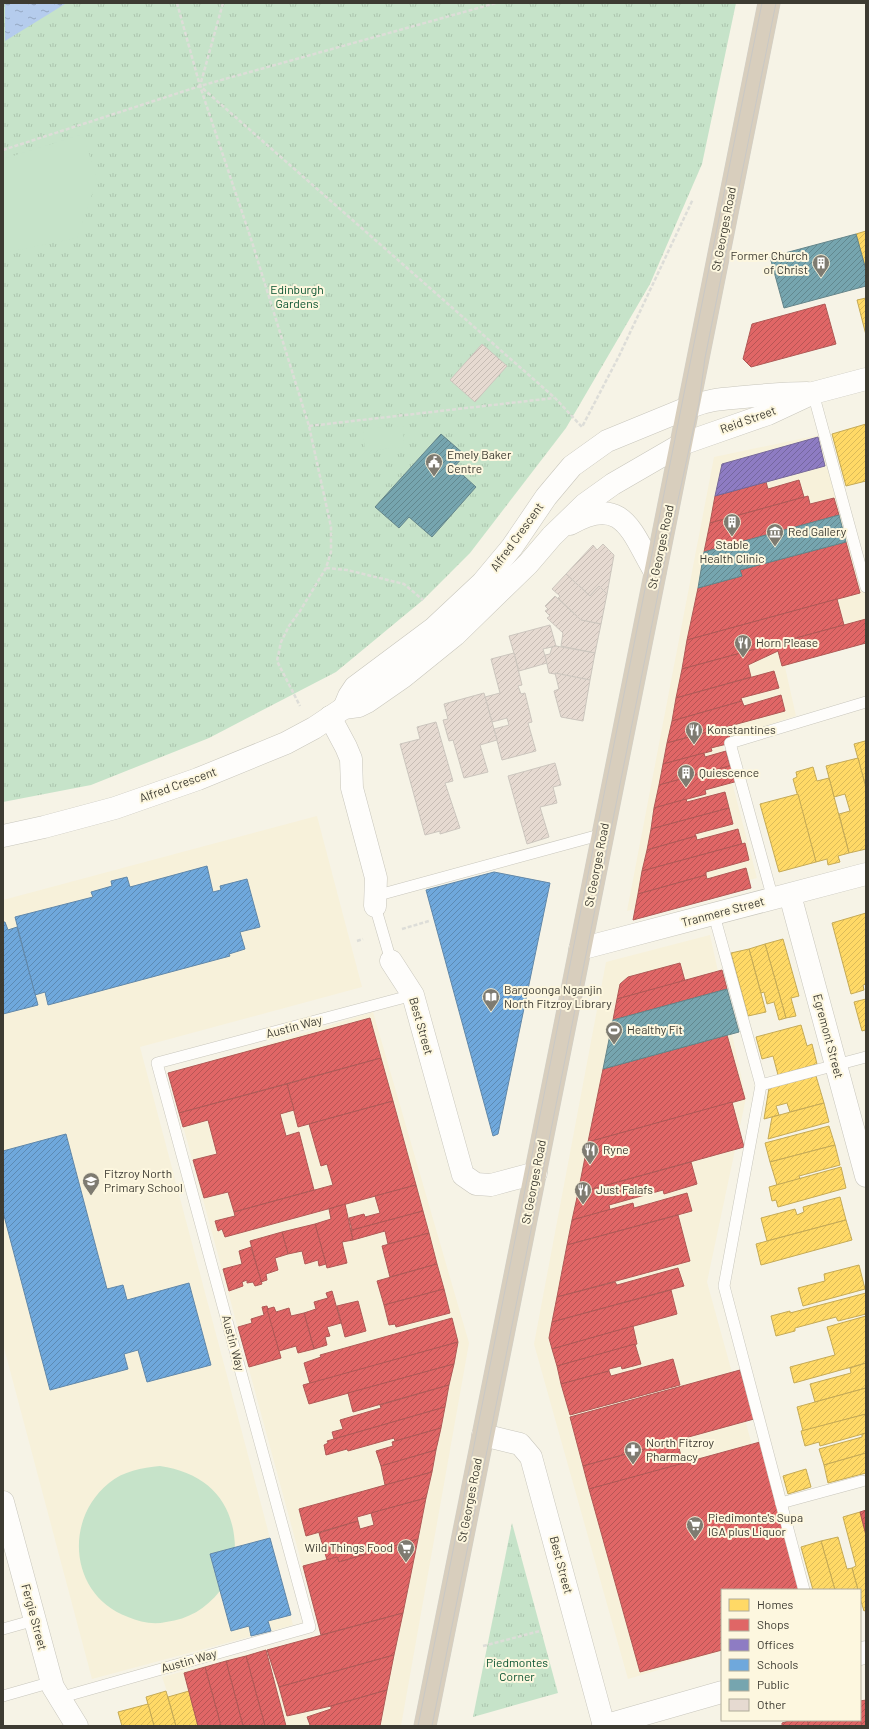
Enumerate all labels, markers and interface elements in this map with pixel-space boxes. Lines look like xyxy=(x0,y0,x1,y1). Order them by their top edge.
street label: St Georges Road xyxy=(708,185,738,272)
place label: Former Church of Christ xyxy=(731,248,808,276)
building icon: Former Church of Christ xyxy=(811,253,831,278)
park label: Edinburgh Gardens xyxy=(270,282,324,310)
street label: Reid Street xyxy=(718,402,778,436)
place label: Emely Baker Centre xyxy=(447,447,512,475)
public building icon: Emely Baker Centre xyxy=(424,452,444,477)
street label: Alfred Crescent xyxy=(487,500,546,573)
street label: St Georges Road xyxy=(644,503,676,590)
building icon: Stable Health Clinic xyxy=(722,512,742,537)
museum icon: Red Gallery xyxy=(765,522,785,547)
place label: Red Gallery xyxy=(788,524,847,538)
place label: Stable Health Clinic xyxy=(699,537,765,565)
restaurant icon: Horn Please xyxy=(733,633,753,658)
place label: Horn Please xyxy=(756,635,818,649)
restaurant icon: Konstantines xyxy=(684,720,704,745)
place label: Konstantines xyxy=(707,722,776,736)
building icon: Quiescence xyxy=(676,763,696,788)
street label: Alfred Crescent xyxy=(137,764,218,805)
place label: Quiescence xyxy=(699,765,759,779)
street label: St Georges Road xyxy=(581,821,611,908)
street label: Tranmere Street xyxy=(680,893,766,929)
place label: Bargoonga Nganjin North Fitzroy Library xyxy=(504,982,612,1010)
library icon: Bargoonga Nganjin North Fitzroy Library xyxy=(481,987,501,1012)
street label: Egremont Street xyxy=(811,992,847,1079)
street label: Best Street xyxy=(407,995,437,1056)
street label: Austin Way xyxy=(264,1012,324,1040)
sports icon: Healthy Fit xyxy=(604,1020,624,1045)
place label: Healthy Fit xyxy=(627,1022,683,1036)
street label: St Georges Road xyxy=(518,1138,548,1225)
restaurant icon: Ryne xyxy=(580,1140,600,1165)
place label: Ryne xyxy=(603,1142,629,1156)
place label: Fitzroy North Primary School xyxy=(104,1166,183,1194)
school or university icon: Fitzroy North Primary School xyxy=(81,1171,101,1196)
restaurant icon: Just Falafs xyxy=(573,1180,593,1205)
place label: Just Falafs xyxy=(596,1182,653,1196)
street label: Austin Way xyxy=(220,1313,248,1373)
place label: North Fitzroy Pharmacy xyxy=(646,1435,715,1463)
pharmacy icon: North Fitzroy Pharmacy xyxy=(623,1440,643,1465)
street label: St Georges Road xyxy=(454,1456,484,1543)
place label: Piedimonte's Supa IGA plus Liquor xyxy=(708,1510,803,1538)
supermarket icon: Piedimonte's Supa IGA plus Liquor xyxy=(685,1515,705,1540)
street label: Best Street xyxy=(548,1534,576,1595)
supermarket icon: Wild Things Food xyxy=(396,1538,416,1563)
place label: Wild Things Food xyxy=(304,1540,393,1554)
street label: Fergie Street xyxy=(19,1582,51,1651)
legend xyxy=(721,1589,861,1721)
text: Homes xyxy=(757,1597,794,1611)
text: Shops xyxy=(757,1617,790,1631)
text: Offices xyxy=(757,1637,794,1651)
street label: Austin Way xyxy=(159,1645,219,1675)
park label: Piedmontes Corner xyxy=(486,1655,548,1683)
text: Schools xyxy=(757,1657,798,1671)
text: Public xyxy=(757,1677,789,1691)
text: Other xyxy=(757,1697,787,1711)

